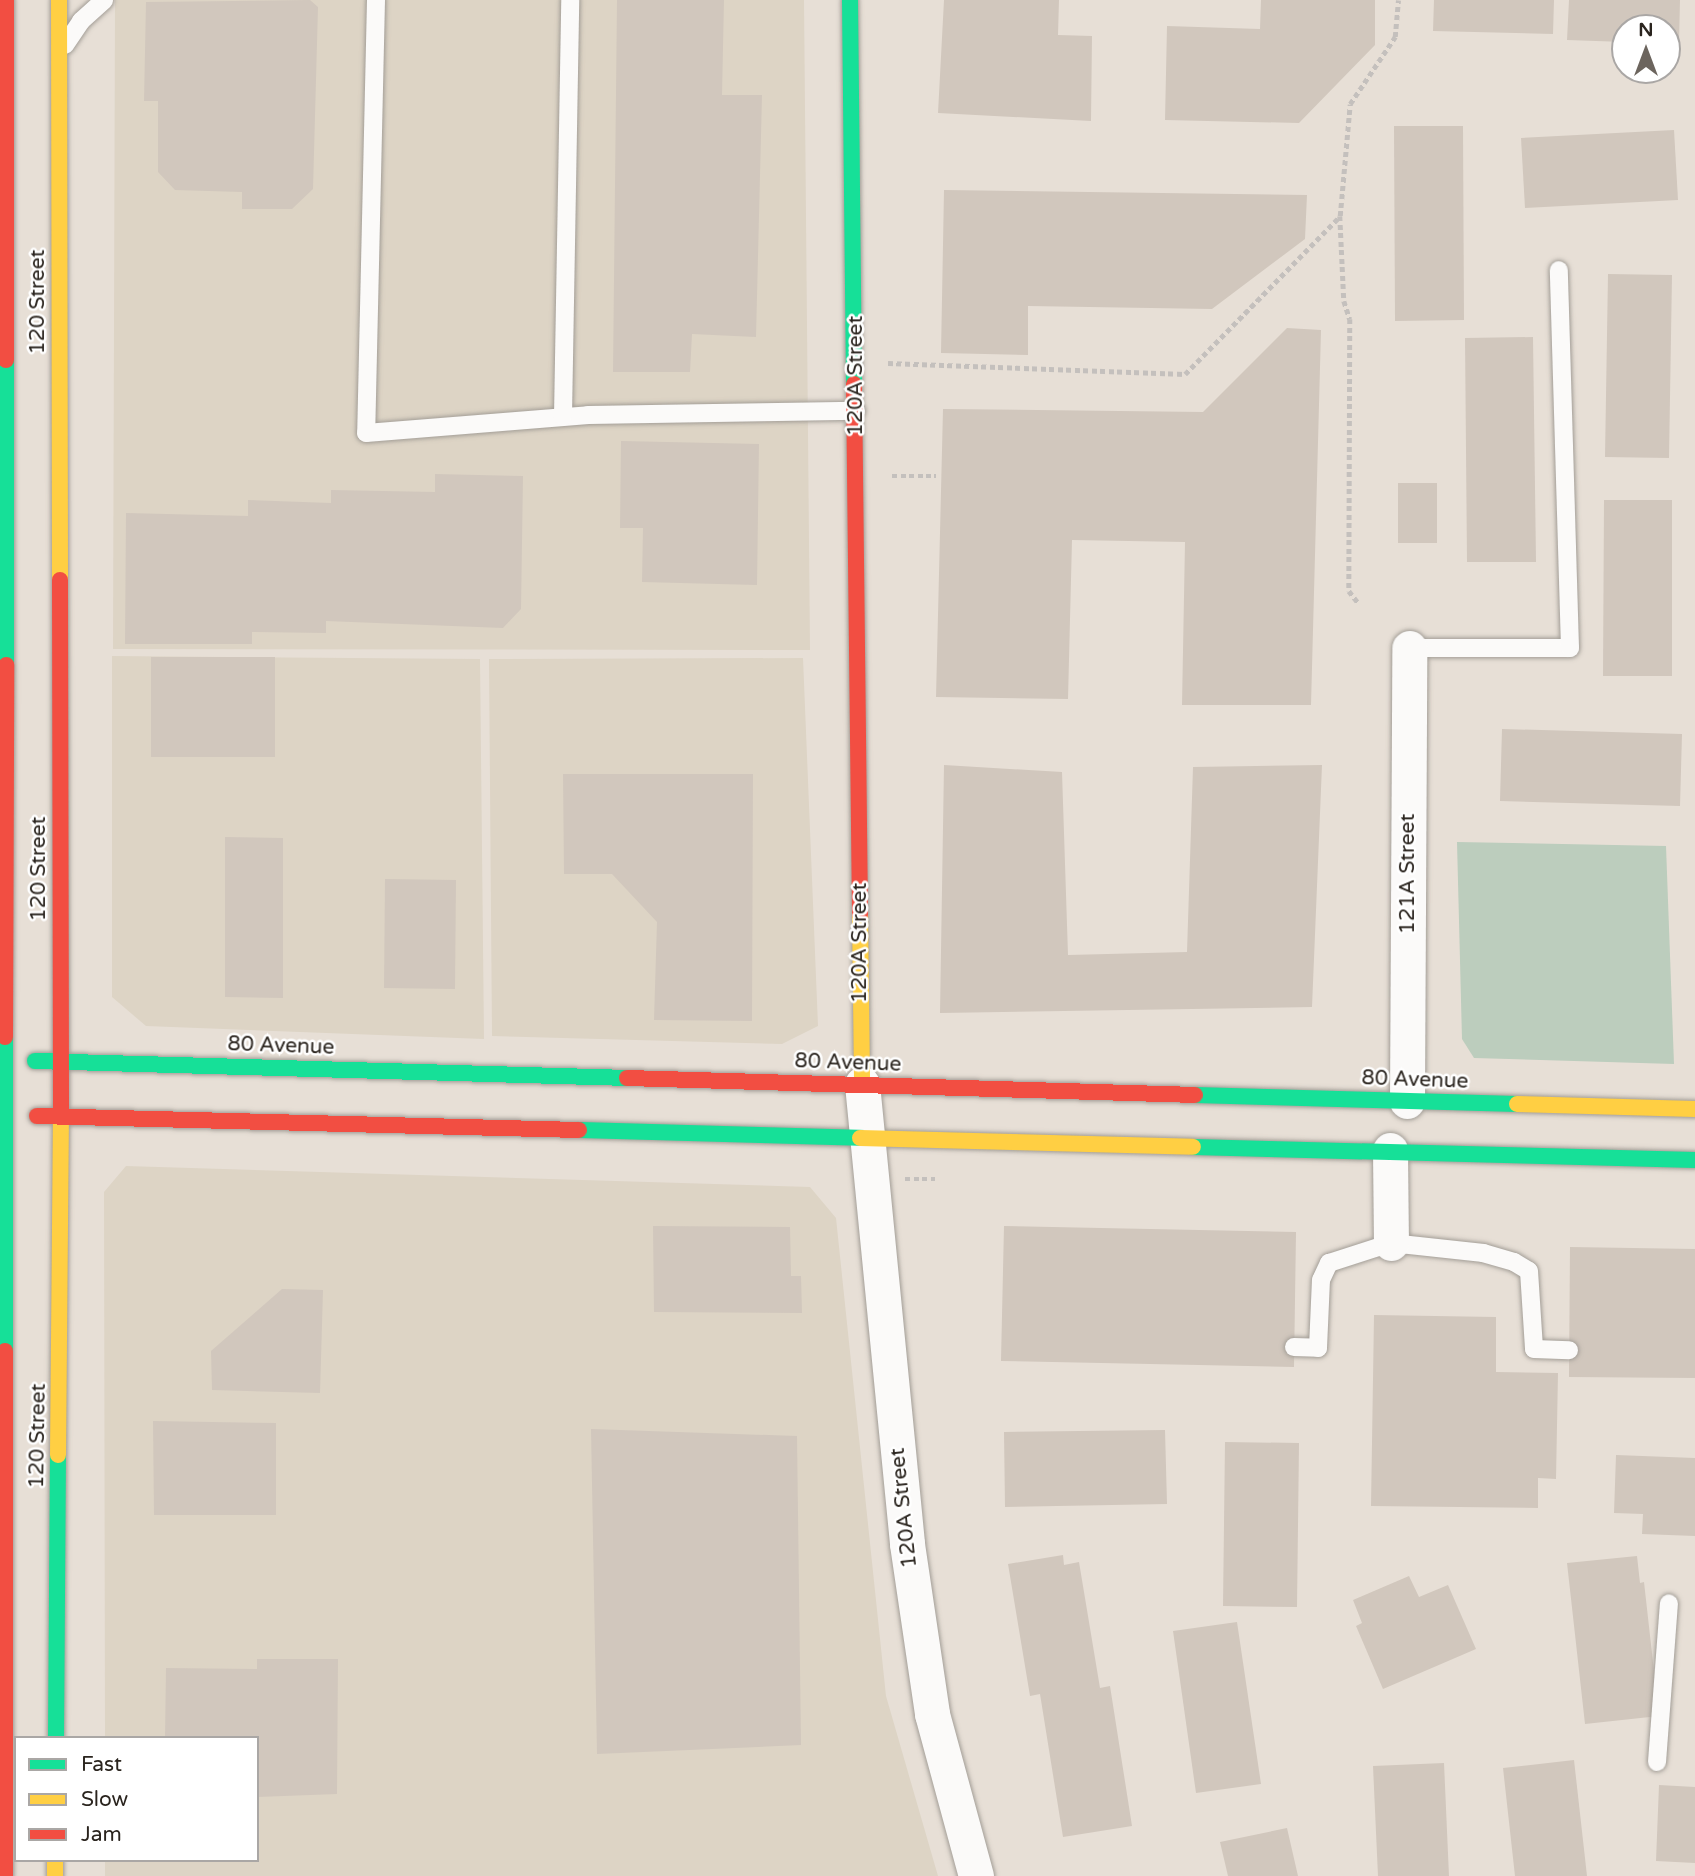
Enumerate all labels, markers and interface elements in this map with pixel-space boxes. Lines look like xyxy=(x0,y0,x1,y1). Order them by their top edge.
north arrow xyxy=(1611,14,1681,84)
text: N xyxy=(1638,19,1654,41)
street label: 120 Street xyxy=(25,249,51,355)
street label: 120A Street xyxy=(843,316,869,436)
street label: 121A Street xyxy=(1395,814,1421,934)
street label: 120 Street xyxy=(26,816,52,922)
street label: 120A Street xyxy=(847,883,873,1003)
street label: 80 Avenue xyxy=(227,1032,335,1060)
street label: 80 Avenue xyxy=(794,1049,902,1077)
street label: 80 Avenue xyxy=(1361,1066,1469,1094)
street label: 120 Street xyxy=(24,1383,52,1489)
street label: 120A Street xyxy=(885,1447,923,1569)
legend xyxy=(14,1736,259,1862)
text: Fast xyxy=(81,1752,122,1777)
text: Slow xyxy=(81,1787,128,1812)
text: Jam xyxy=(81,1822,122,1847)

